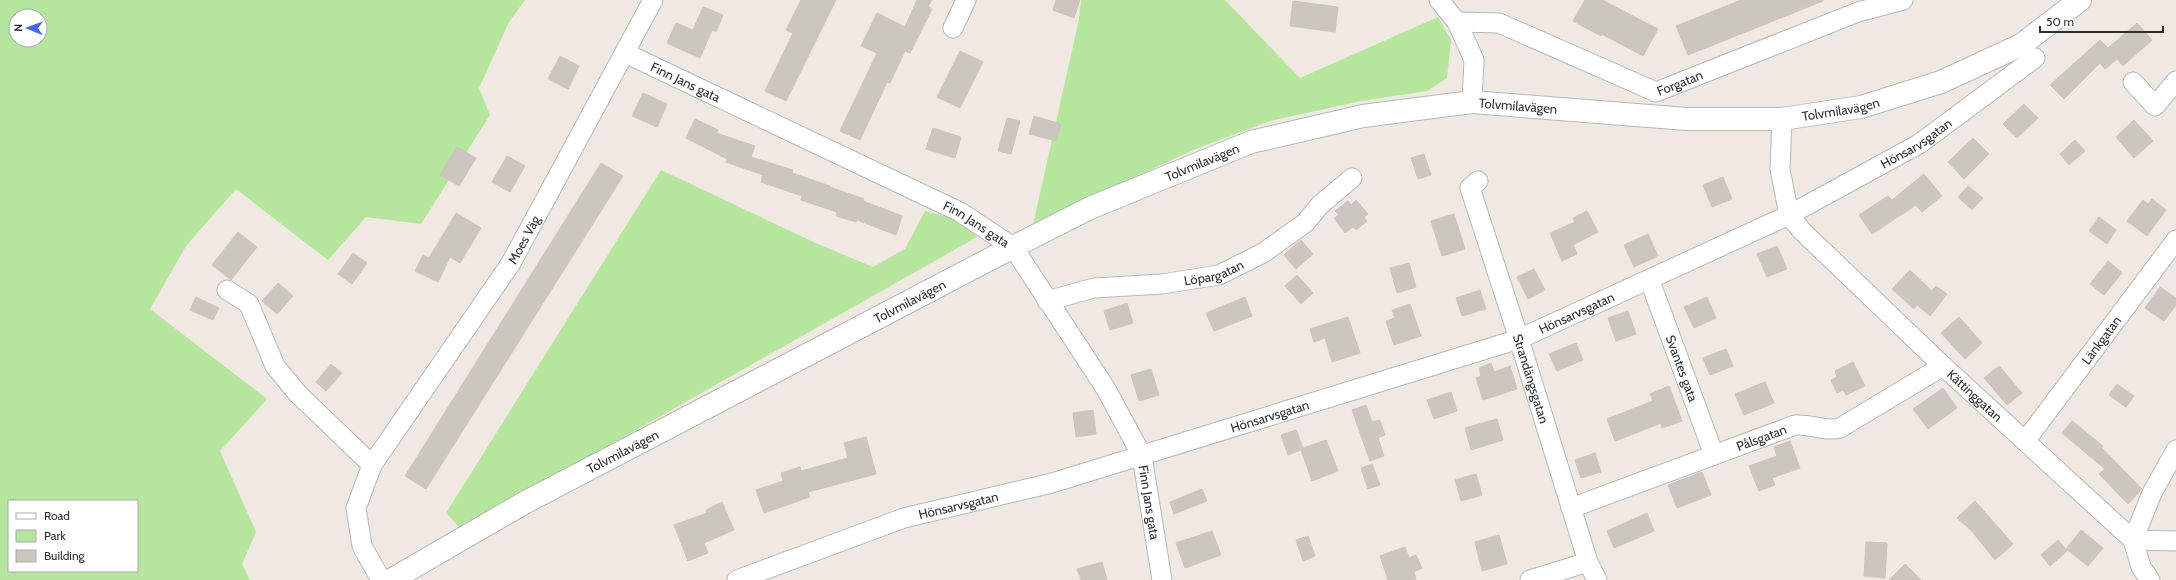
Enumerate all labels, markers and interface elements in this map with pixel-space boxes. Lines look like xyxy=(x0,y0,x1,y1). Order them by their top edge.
north arrow xyxy=(8,8,48,48)
scale bar xyxy=(2040,8,2163,34)
text: 50 m xyxy=(2046,14,2074,29)
text: N xyxy=(11,24,25,32)
street label: Finn Jans gata xyxy=(648,58,724,105)
street label: Forgatan xyxy=(1654,66,1705,99)
street label: Tolvmilavägen xyxy=(1801,94,1881,124)
street label: Tolvmilavägen xyxy=(1478,95,1558,117)
street label: Hönsarvsgatan xyxy=(1878,115,1955,172)
street label: Tolvmilavägen xyxy=(1163,140,1241,184)
street label: Finn Jans gata xyxy=(941,197,1013,251)
street label: Moes Väg xyxy=(504,212,543,267)
street label: Löpargatan xyxy=(1183,256,1246,288)
street label: Tolvmilavägen xyxy=(871,276,948,326)
street label: Hönsarvsgatan xyxy=(1536,288,1617,337)
street label: Länkgatan xyxy=(2078,313,2124,367)
street label: Strandängsgatan xyxy=(1510,332,1553,425)
street label: Svantes gata xyxy=(1663,333,1702,404)
street label: Kättinggatan xyxy=(1944,366,2006,425)
street label: Hönsarvsgatan xyxy=(1228,396,1311,436)
street label: Pålsgatan xyxy=(1734,421,1789,454)
street label: Tolvmilavägen xyxy=(584,426,661,477)
street label: Finn Jans gata xyxy=(1136,464,1163,541)
street label: Hönsarvsgatan xyxy=(917,488,1000,522)
legend xyxy=(8,500,138,572)
text: Road xyxy=(44,508,70,523)
text: Park xyxy=(44,528,66,543)
text: Building xyxy=(44,548,86,563)

